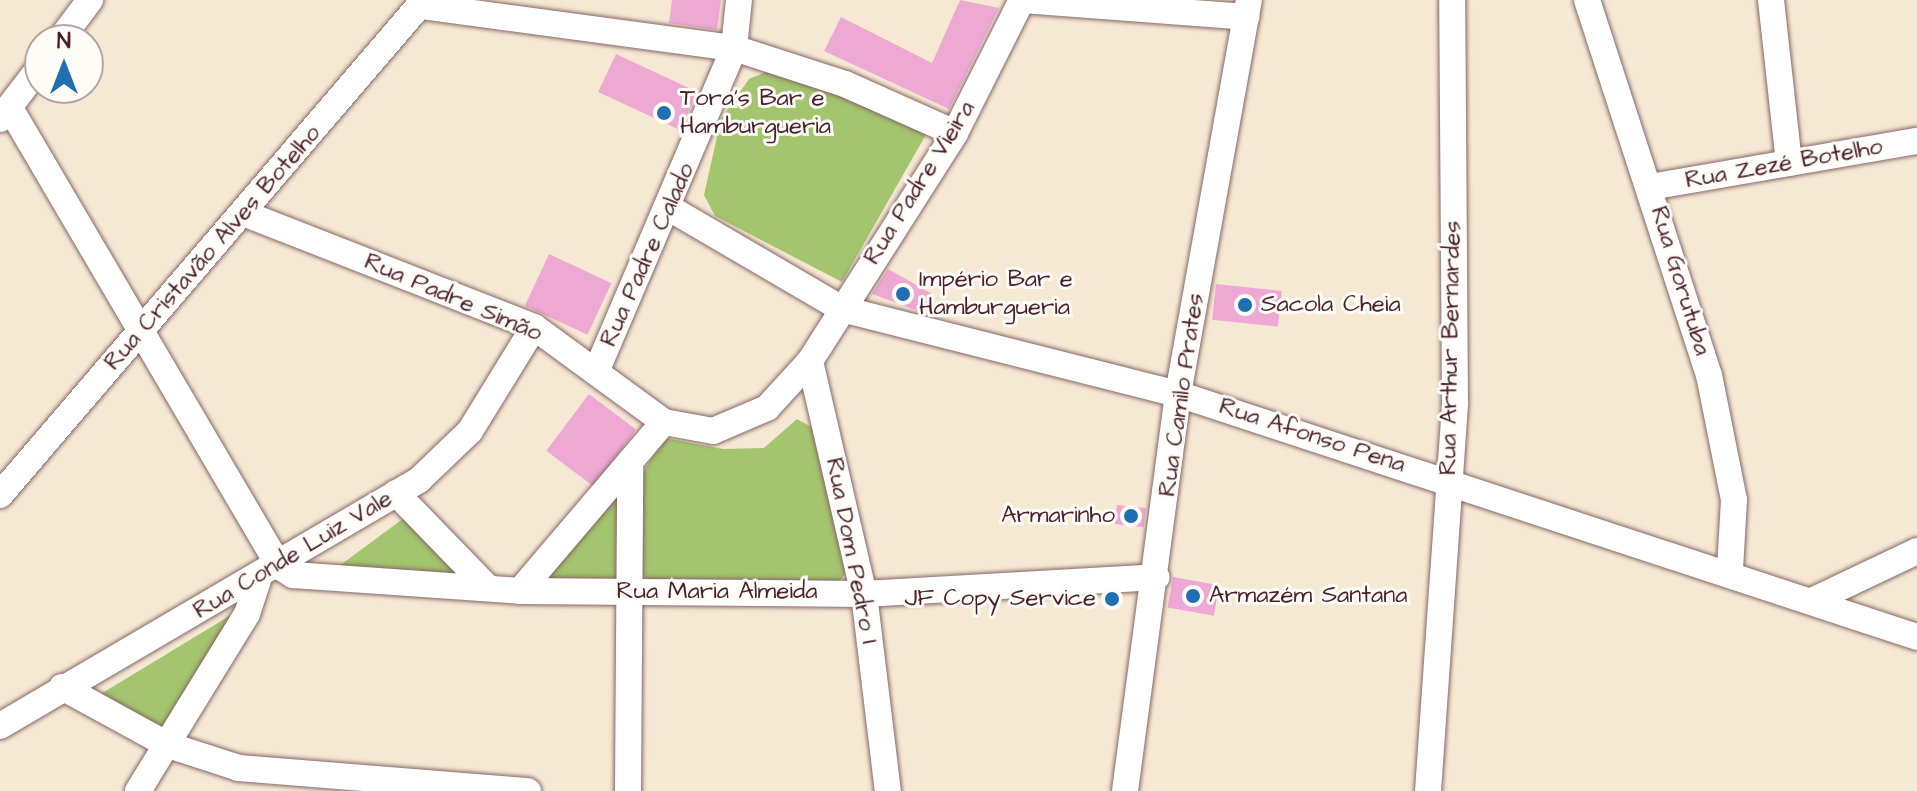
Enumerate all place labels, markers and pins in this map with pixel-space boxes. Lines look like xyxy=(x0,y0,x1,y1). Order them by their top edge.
place label: Tora's Bar e Hamburgueria xyxy=(680,85,831,141)
marker: Tora's Bar e Hamburgueria xyxy=(655,104,673,122)
place label: Império Bar e Hamburgueria xyxy=(919,266,1073,322)
marker: Império Bar e Hamburgueria xyxy=(894,285,912,303)
place label: Sacola Cheia xyxy=(1261,291,1401,319)
marker: Sacola Cheia xyxy=(1236,296,1254,314)
place label: Armarinho xyxy=(1001,502,1115,530)
marker: Armarinho xyxy=(1122,507,1140,525)
place label: Armazém Santana xyxy=(1209,582,1407,610)
place label: JF Copy Service xyxy=(905,585,1096,613)
marker: Armazém Santana xyxy=(1184,587,1202,605)
marker: JF Copy Service xyxy=(1103,590,1121,608)

